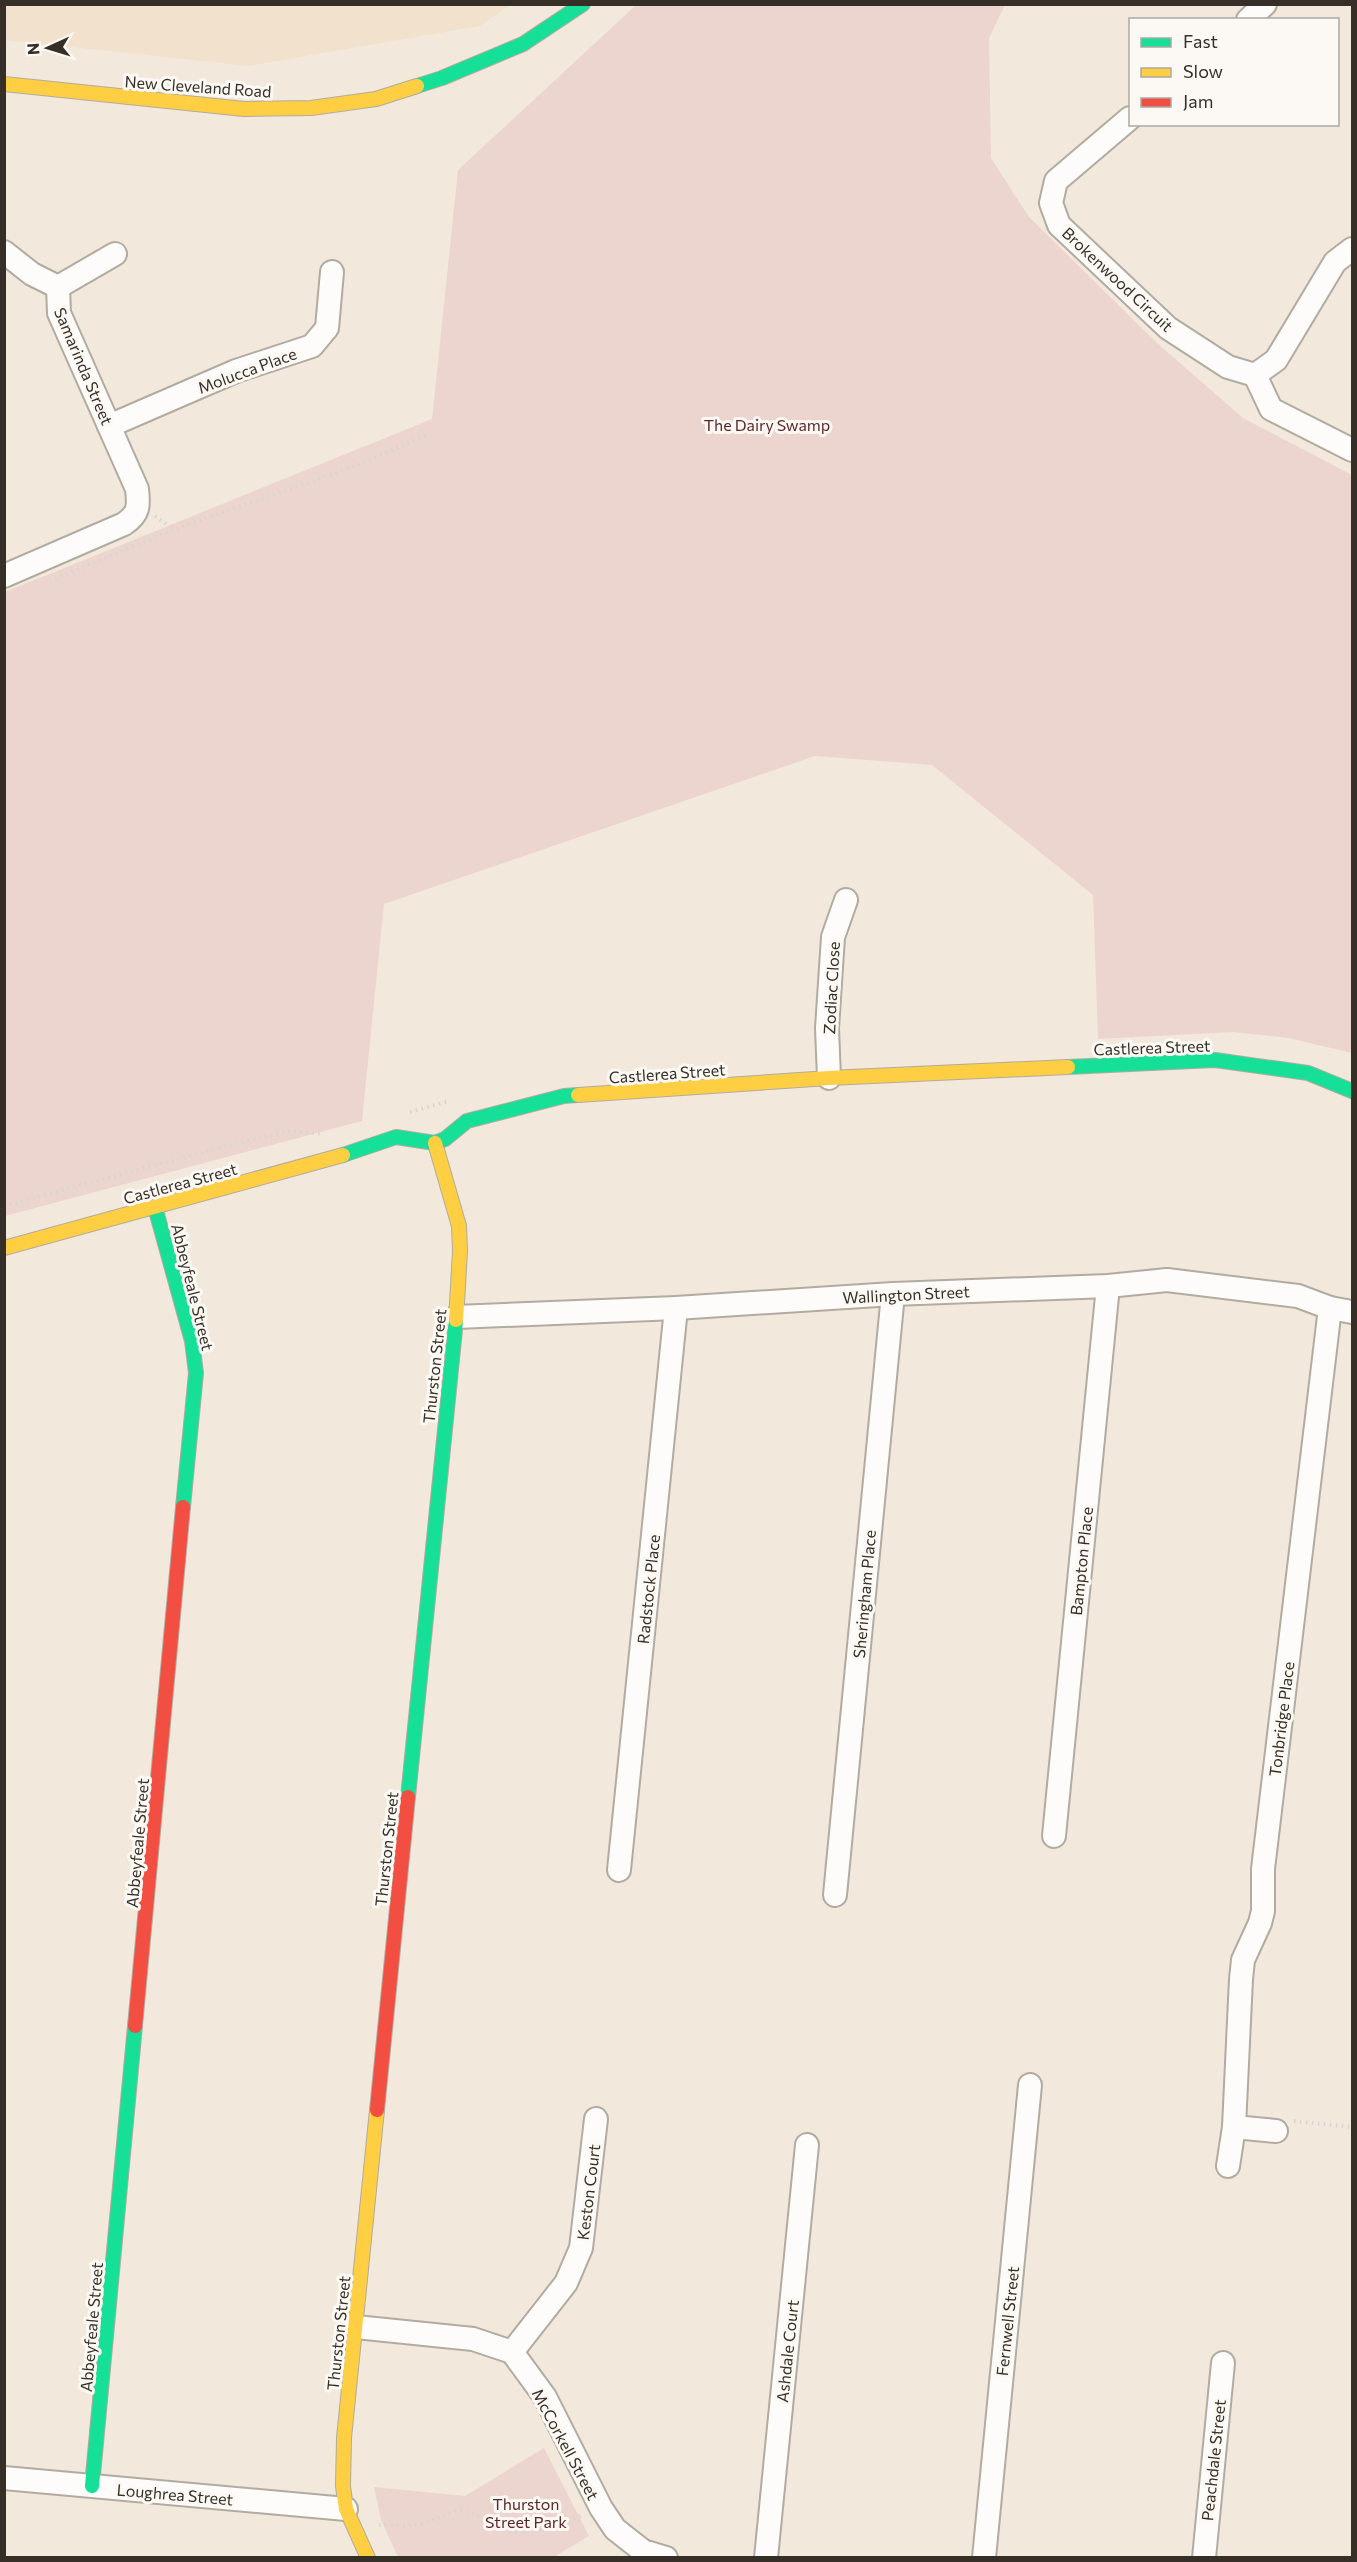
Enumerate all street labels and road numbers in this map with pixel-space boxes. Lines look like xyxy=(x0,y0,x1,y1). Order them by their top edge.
street label: New Cleveland Road xyxy=(124,71,272,101)
street label: Brokenwood Circuit xyxy=(1059,223,1178,335)
street label: Samarinda Street xyxy=(51,304,117,428)
street label: Molucca Place xyxy=(195,343,299,397)
street label: Zodiac Close xyxy=(819,941,843,1035)
street label: Castlerea Street xyxy=(1093,1035,1211,1059)
street label: Castlerea Street xyxy=(608,1059,726,1087)
street label: Castlerea Street xyxy=(121,1159,239,1207)
street label: Abbeyfeale Street xyxy=(168,1222,218,1353)
street label: Wallington Street xyxy=(842,1281,971,1307)
street label: Thurston Street xyxy=(419,1307,450,1424)
street label: Bampton Place xyxy=(1066,1506,1096,1616)
street label: Sheringham Place xyxy=(849,1529,879,1659)
street label: Radstock Place xyxy=(633,1533,663,1645)
street label: Tonbridge Place xyxy=(1265,1660,1297,1778)
street label: Abbeyfeale Street xyxy=(122,1777,152,1909)
street label: Thurston Street xyxy=(371,1790,402,1907)
street label: Keston Court xyxy=(573,2143,603,2241)
street label: Abbeyfeale Street xyxy=(76,2261,106,2393)
street label: Fernwell Street xyxy=(992,2265,1022,2377)
street label: Thurston Street xyxy=(323,2274,354,2391)
street label: Ashdale Court xyxy=(772,2298,802,2403)
street label: McCorkell Street xyxy=(529,2385,604,2503)
street label: Peachdale Street xyxy=(1197,2398,1229,2522)
street label: Loughrea Street xyxy=(116,2479,234,2509)

